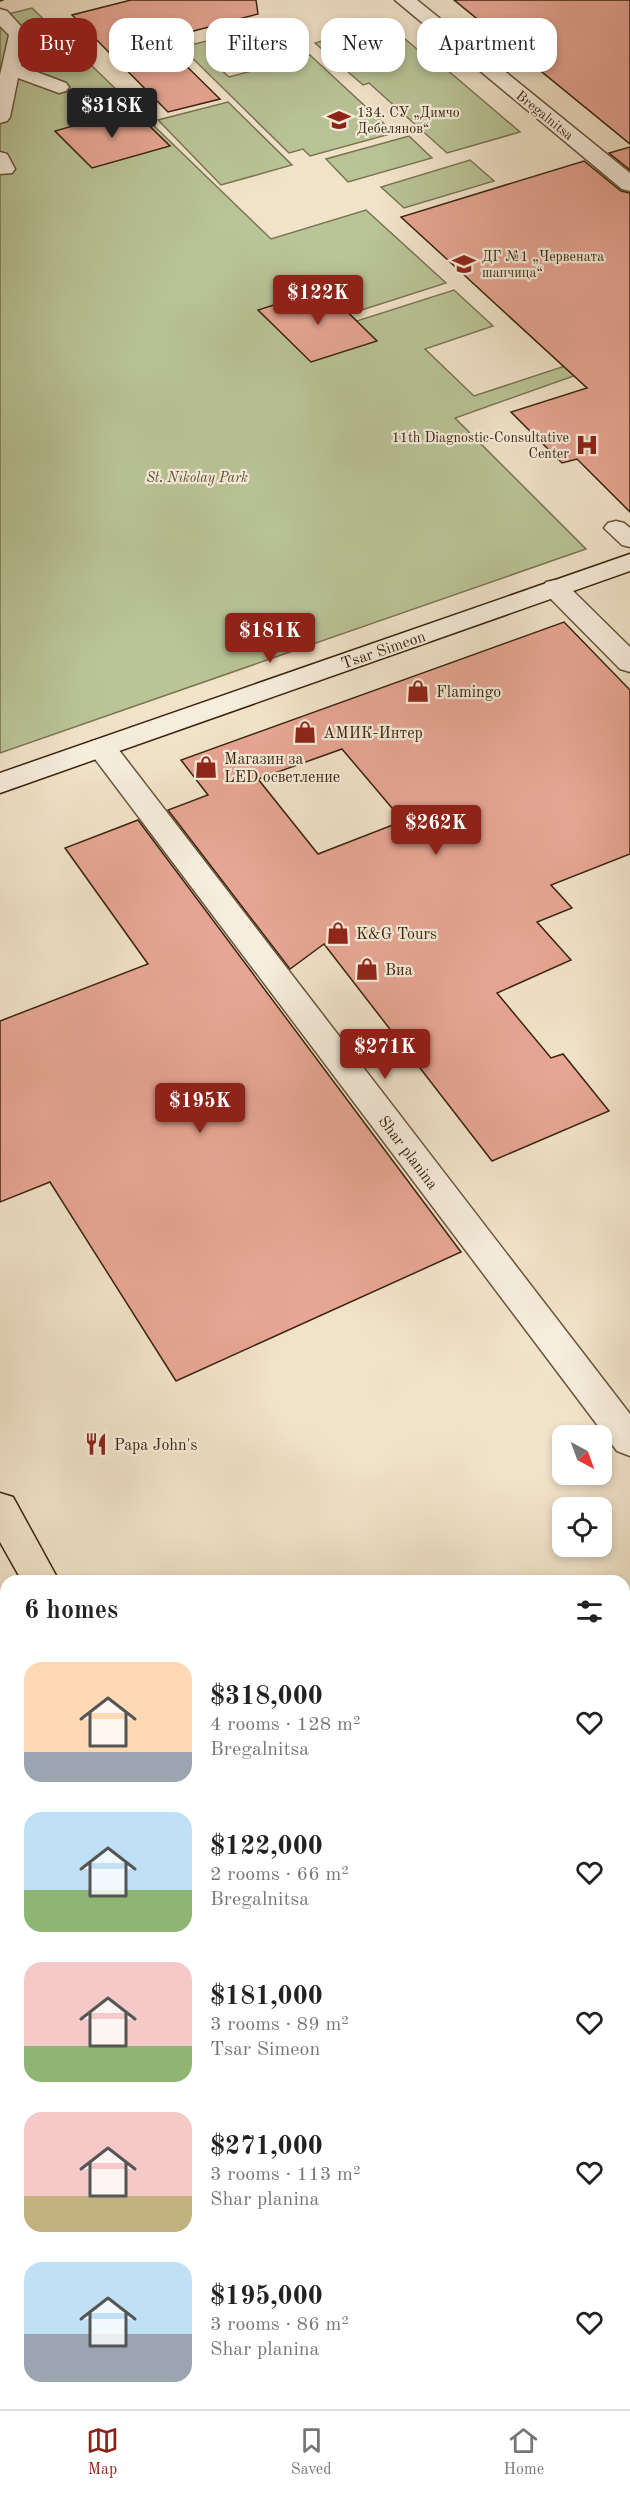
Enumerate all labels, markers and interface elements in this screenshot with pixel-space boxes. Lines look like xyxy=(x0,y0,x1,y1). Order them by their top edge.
chip: Buy xyxy=(18,18,97,72)
chip: Rent xyxy=(109,18,194,72)
chip: Filters xyxy=(206,18,309,72)
chip: New xyxy=(321,18,405,72)
chip: Apartment xyxy=(417,18,557,72)
pin: $318K xyxy=(70,88,154,139)
street label: Bregalnitsa xyxy=(513,89,576,143)
text: $318K xyxy=(81,97,143,117)
place label: 134. СУ „Димчо Дебелянов“ xyxy=(357,106,460,136)
school or university icon: 134. СУ „Димчо Дебелянов“ xyxy=(326,107,352,133)
place label: ДГ №1 „Червената шапчица“ xyxy=(482,250,604,280)
school or university icon: ДГ №1 „Червената шапчица“ xyxy=(451,251,477,277)
pin: $122K xyxy=(276,275,360,326)
text: $122K xyxy=(287,284,349,304)
place label: 11th Diagnostic-Consultative Center xyxy=(392,431,569,461)
hospital icon: 11th Diagnostic-Consultative Center xyxy=(574,432,600,458)
park label: St. Nikolay Park xyxy=(146,471,248,486)
pin: $181K xyxy=(228,613,312,664)
text: $181K xyxy=(239,622,301,642)
street label: Tsar Simeon xyxy=(339,629,428,673)
shop icon: Flamingo xyxy=(405,678,431,704)
place label: Flamingo xyxy=(436,685,501,701)
shop icon: АМИК-Интер xyxy=(292,719,318,745)
place label: АМИК-Интер xyxy=(323,726,423,742)
place label: Магазин за LED осветление xyxy=(224,752,340,786)
shop icon: Магазин за LED осветление xyxy=(193,754,219,780)
pin: $262K xyxy=(394,805,478,856)
text: $262K xyxy=(405,814,467,834)
shop icon: K&G Tours xyxy=(325,920,351,946)
place label: K&G Tours xyxy=(356,927,437,943)
shop icon: Виа xyxy=(354,956,380,982)
place label: Виа xyxy=(385,963,413,979)
pin: $271K xyxy=(343,1029,427,1080)
text: $271K xyxy=(354,1038,416,1058)
pin: $195K xyxy=(158,1083,242,1134)
text: $195K xyxy=(169,1092,231,1112)
street label: Shar planina xyxy=(375,1113,440,1193)
north arrow xyxy=(552,1425,612,1485)
map controls xyxy=(552,1425,612,1557)
restaurant icon: Papa John's xyxy=(83,1431,109,1457)
place label: Papa John's xyxy=(114,1438,198,1454)
button: locate xyxy=(552,1497,612,1557)
icon: filters xyxy=(573,1595,606,1628)
text: 6 homes xyxy=(24,1598,118,1624)
text: $318,000 xyxy=(210,1684,323,1710)
icon: home xyxy=(72,1686,144,1758)
icon: heart xyxy=(573,1706,606,1739)
text: 4 rooms · 128 m² xyxy=(210,1715,360,1735)
text: Bregalnitsa xyxy=(210,1740,309,1760)
text: $122,000 xyxy=(210,1834,323,1860)
icon: home xyxy=(72,1836,144,1908)
icon: heart xyxy=(573,1856,606,1889)
text: 2 rooms · 66 m² xyxy=(210,1865,349,1885)
text: Bregalnitsa xyxy=(210,1890,309,1910)
text: $181,000 xyxy=(210,1984,323,2010)
icon: home xyxy=(72,1986,144,2058)
icon: heart xyxy=(573,2006,606,2039)
text: 3 rooms · 89 m² xyxy=(210,2015,349,2035)
text: Tsar Simeon xyxy=(210,2040,320,2060)
text: $271,000 xyxy=(210,2134,323,2160)
icon: home xyxy=(72,2136,144,2208)
icon: heart xyxy=(573,2156,606,2189)
text: 3 rooms · 113 m² xyxy=(210,2165,360,2185)
text: Shar planina xyxy=(210,2190,319,2210)
text: $195,000 xyxy=(210,2284,323,2310)
icon: home xyxy=(72,2286,144,2358)
icon: heart xyxy=(573,2306,606,2339)
text: 3 rooms · 86 m² xyxy=(210,2315,349,2335)
text: Shar planina xyxy=(210,2340,319,2360)
tab: Map xyxy=(86,2424,119,2480)
tab: Saved xyxy=(291,2424,332,2480)
tab: Home xyxy=(503,2424,544,2480)

